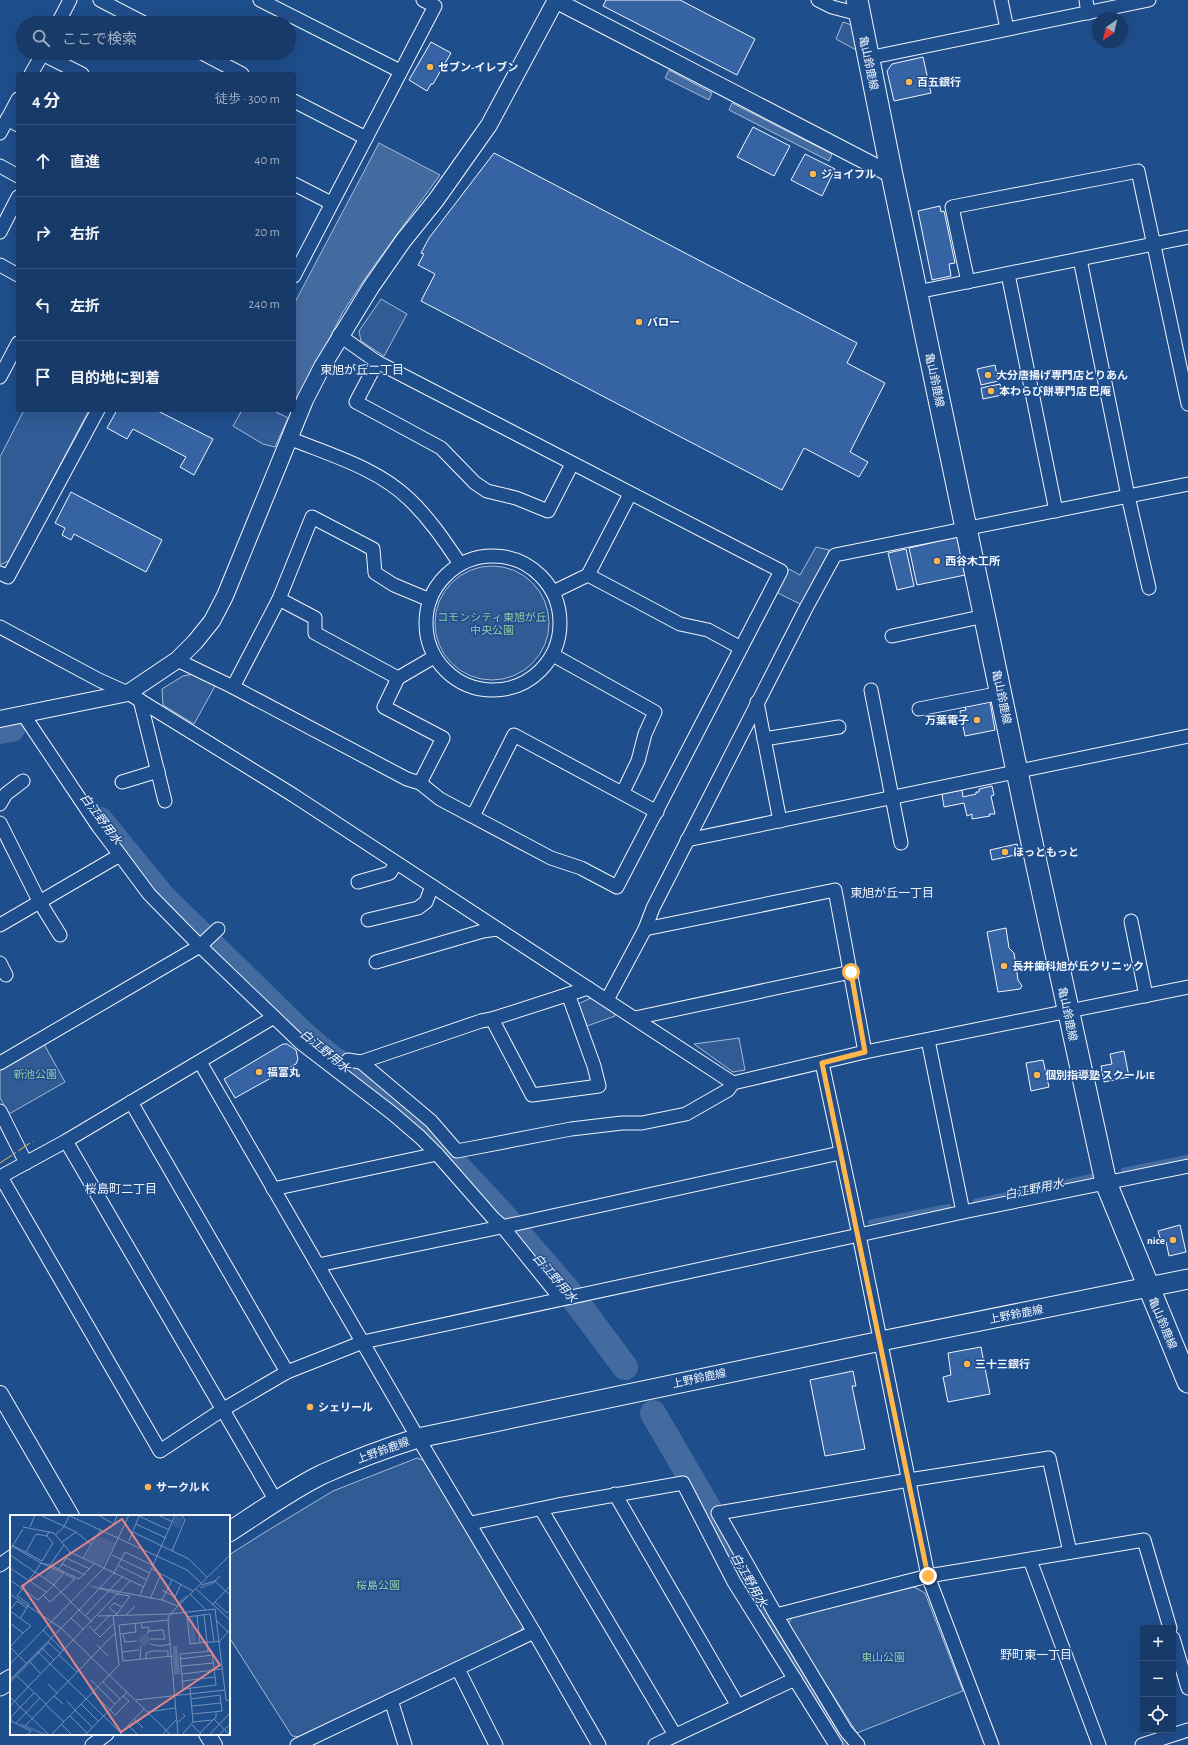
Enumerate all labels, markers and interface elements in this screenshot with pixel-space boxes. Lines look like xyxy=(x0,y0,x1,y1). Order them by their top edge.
north arrow xyxy=(1092,12,1128,48)
search box xyxy=(16,16,296,60)
icon: search xyxy=(30,27,52,49)
text: ここで検索 xyxy=(62,32,137,47)
street label: 亀山鈴鹿線 xyxy=(857,35,881,91)
place label: セブン-イレブン xyxy=(438,61,518,73)
marker: セブン-イレブン xyxy=(425,62,435,72)
place label: 百五銀行 xyxy=(917,76,961,88)
marker: 百五銀行 xyxy=(904,77,914,87)
text: 4 分 xyxy=(32,92,60,109)
text: 徒歩 · 300 m xyxy=(215,93,280,106)
icon: ahead xyxy=(32,150,54,172)
text: 40 m xyxy=(254,154,280,167)
text: 直進 xyxy=(70,155,100,170)
marker: ジョイフル xyxy=(808,169,818,179)
place label: ジョイフル xyxy=(821,169,876,180)
icon: right xyxy=(32,222,54,244)
text: 20 m xyxy=(255,226,280,239)
text: 右折 xyxy=(70,227,100,242)
icon: left xyxy=(32,294,54,316)
text: 240 m xyxy=(248,298,280,311)
text: 左折 xyxy=(70,299,100,314)
place label: バロー xyxy=(647,316,680,328)
marker: バロー xyxy=(634,317,644,327)
street label: 亀山鈴鹿線 xyxy=(923,352,947,408)
district label: 東旭が丘二丁目 xyxy=(320,363,404,376)
icon: arrive xyxy=(32,366,54,388)
place label: 大分唐揚げ専門店とりあん xyxy=(996,369,1128,381)
marker: 大分唐揚げ専門店とりあん xyxy=(983,370,993,380)
text: 目的地に到着 xyxy=(70,371,160,386)
place label: 本わらび餅専門店 巴庵 xyxy=(999,385,1112,397)
marker: 本わらび餅専門店 巴庵 xyxy=(986,386,996,396)
place label: 西谷木工所 xyxy=(945,555,1000,567)
marker: 西谷木工所 xyxy=(932,556,942,566)
park label: コモンシティ東旭が丘 中央公園 xyxy=(437,611,547,636)
street label: 亀山鈴鹿線 xyxy=(990,669,1014,725)
place label: 万葉電子 xyxy=(925,715,969,726)
marker: 万葉電子 xyxy=(972,715,982,725)
water label: 白江野用水 xyxy=(78,791,126,848)
place label: ほっともっと xyxy=(1013,846,1079,858)
marker: ほっともっと xyxy=(1000,847,1010,857)
district label: 東旭が丘一丁目 xyxy=(850,886,934,899)
place label: 長井歯科旭が丘クリニック xyxy=(1012,960,1144,972)
marker: 長井歯科旭が丘クリニック xyxy=(999,961,1009,971)
route start xyxy=(842,963,860,981)
street label: 亀山鈴鹿線 xyxy=(1056,986,1080,1042)
water label: 白江野用水 xyxy=(298,1027,354,1076)
marker: 福富丸 xyxy=(254,1067,264,1077)
place label: 福富丸 xyxy=(267,1067,300,1078)
park label: 新池公園 xyxy=(13,1068,57,1080)
place label: 個別指導塾 スクールIE xyxy=(1045,1069,1155,1081)
marker: 個別指導塾 スクールIE xyxy=(1032,1070,1042,1080)
water label: 白江野用水 xyxy=(1003,1176,1067,1201)
district label: 桜島町二丁目 xyxy=(85,1182,157,1195)
place label: nice xyxy=(1147,1235,1165,1246)
marker: nice xyxy=(1168,1235,1178,1245)
water label: 白江野用水 xyxy=(531,1251,581,1306)
street label: 亀山鈴鹿線 xyxy=(1147,1295,1179,1351)
street label: 上野鈴鹿線 xyxy=(988,1303,1044,1325)
place label: 三十三銀行 xyxy=(975,1358,1030,1370)
marker: 三十三銀行 xyxy=(962,1359,972,1369)
street label: 上野鈴鹿線 xyxy=(671,1366,727,1390)
marker: シェリール xyxy=(305,1402,315,1412)
place label: シェリール xyxy=(318,1402,373,1413)
street label: 上野鈴鹿線 xyxy=(355,1435,411,1465)
marker: サークルＫ xyxy=(143,1482,153,1492)
place label: サークルＫ xyxy=(156,1482,211,1493)
inset map xyxy=(10,1515,230,1735)
water label: 白江野用水 xyxy=(729,1551,771,1611)
route end xyxy=(919,1567,937,1585)
park label: 桜島公園 xyxy=(356,1579,400,1591)
map controls xyxy=(1140,1625,1176,1733)
button: + xyxy=(1140,1625,1176,1661)
district label: 野町東一丁目 xyxy=(1000,1648,1072,1661)
park label: 東山公園 xyxy=(861,1651,905,1663)
button: − xyxy=(1140,1661,1176,1697)
button: locate xyxy=(1140,1697,1176,1733)

